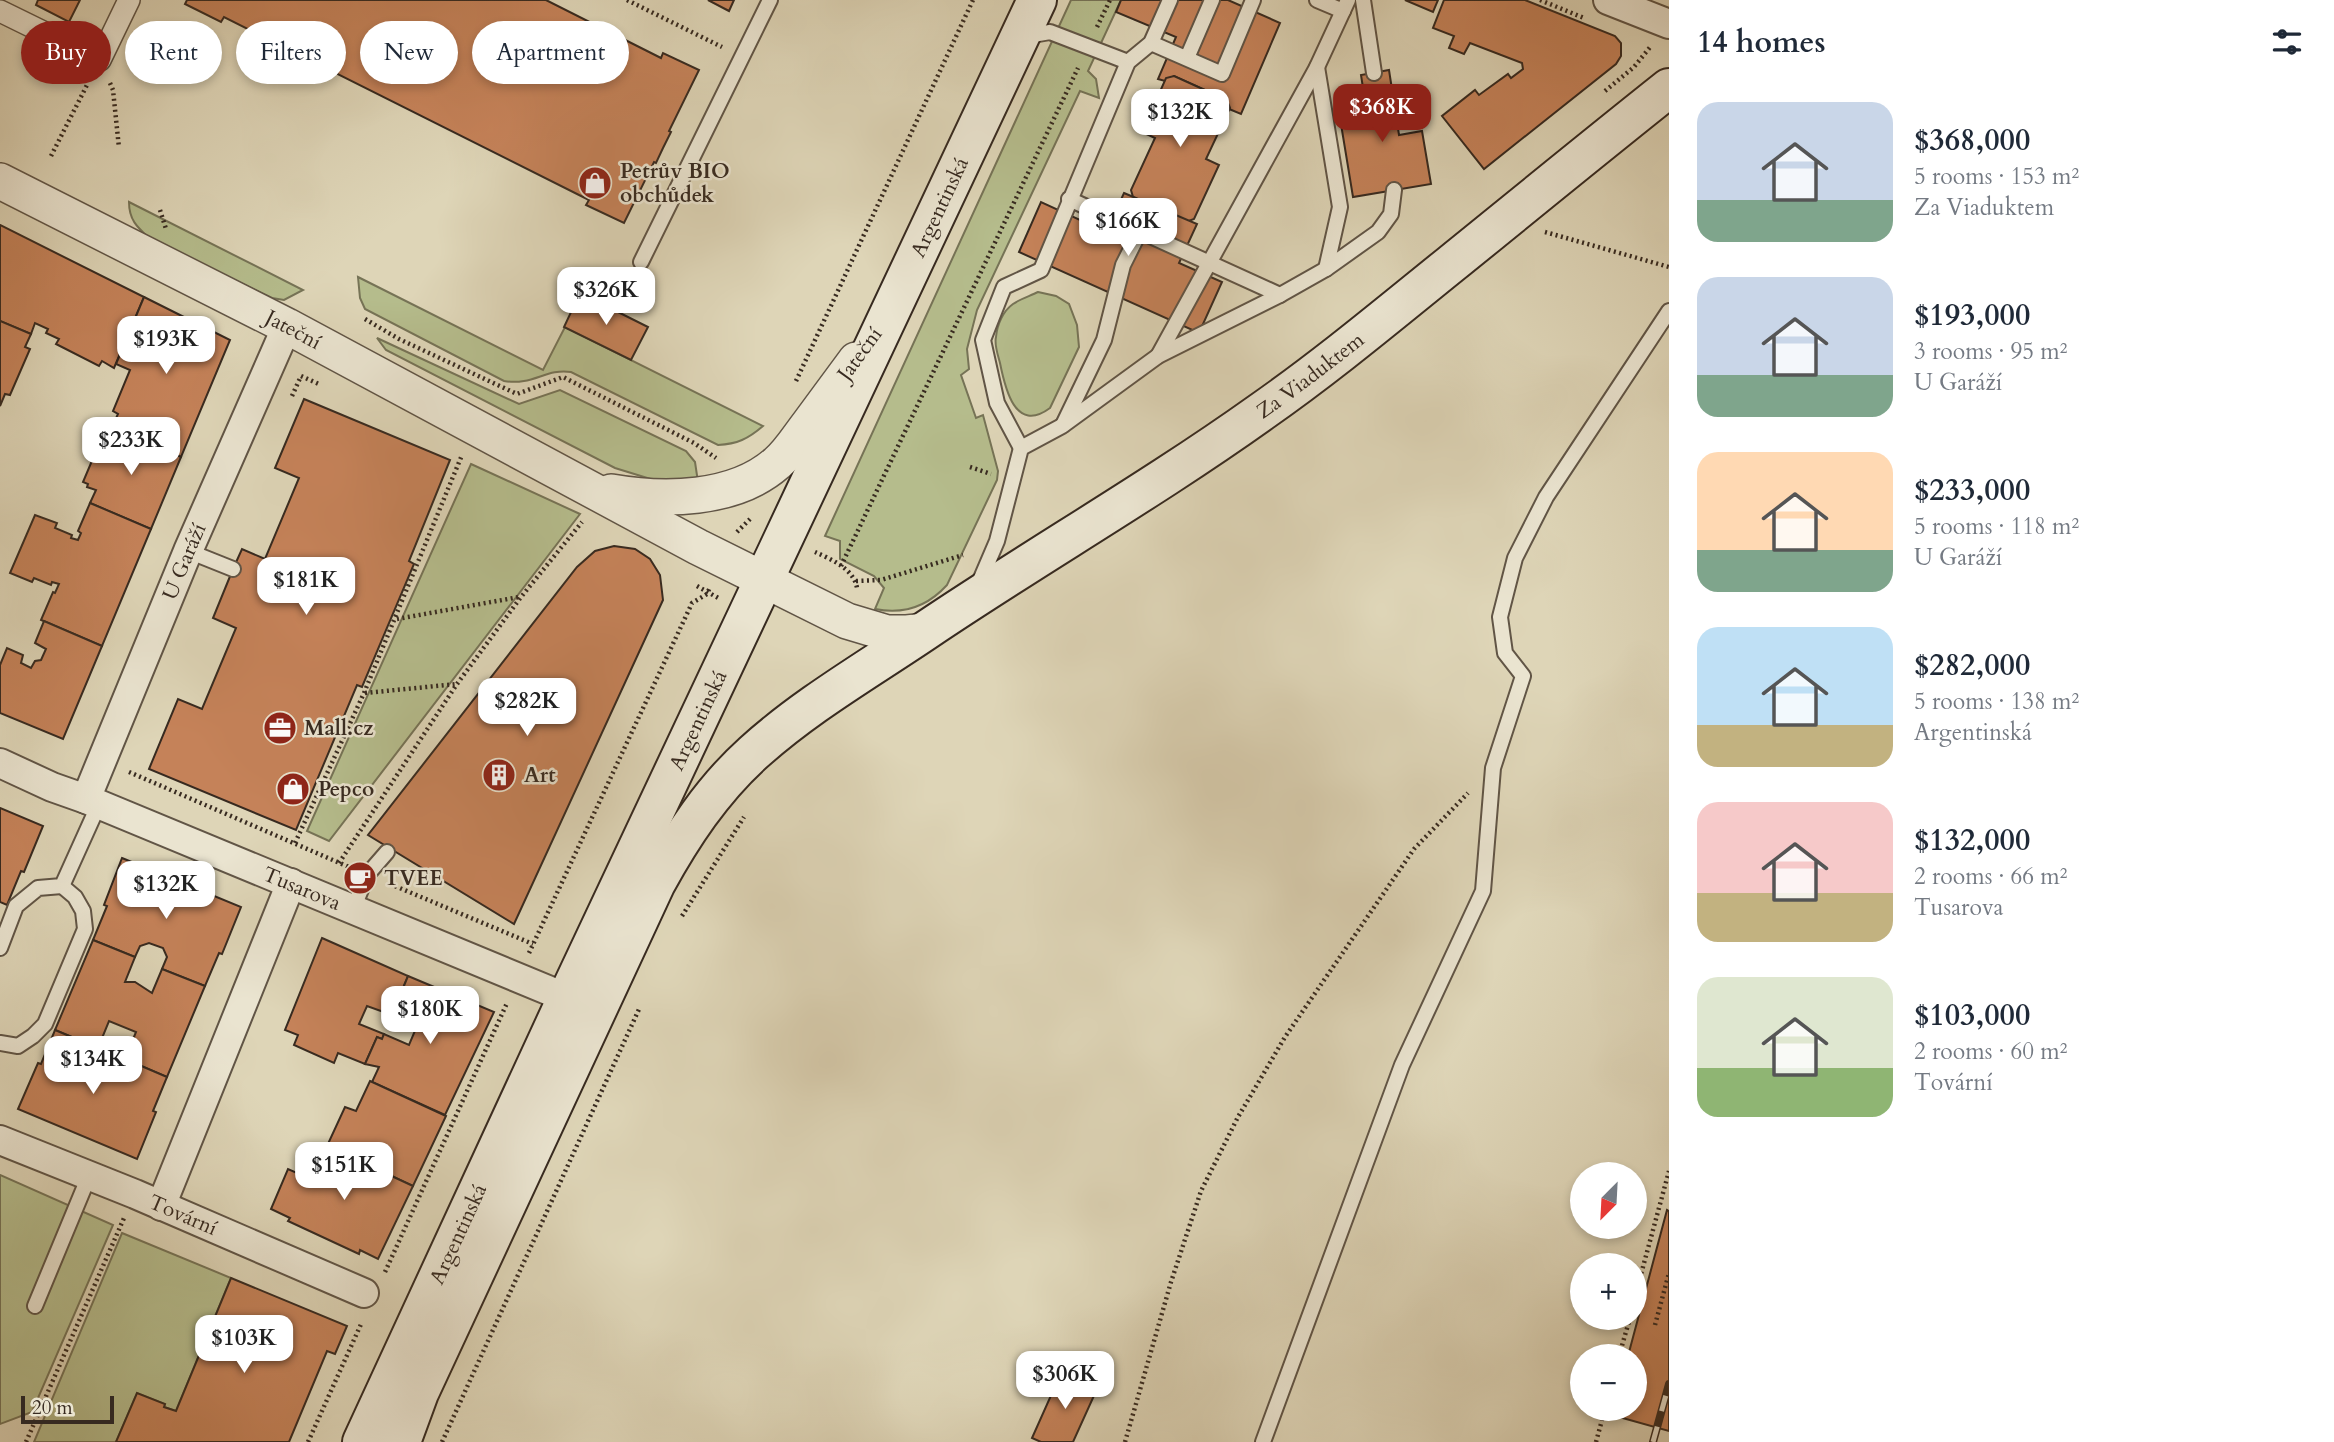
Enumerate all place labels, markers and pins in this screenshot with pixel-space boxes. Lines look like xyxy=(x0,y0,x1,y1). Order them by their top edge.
pin: $368K xyxy=(1333,85,1431,144)
pin: $132K xyxy=(1131,90,1229,149)
place label: Petrův BIO obchůdek xyxy=(620,157,730,210)
shop icon: Petrův BIO obchůdek xyxy=(576,164,614,202)
pin: $166K xyxy=(1079,198,1177,258)
pin: $326K xyxy=(557,268,655,327)
pin: $193K xyxy=(117,316,215,376)
pin: $233K xyxy=(82,418,180,477)
pin: $181K xyxy=(257,558,355,617)
pin: $282K xyxy=(478,678,576,738)
office icon: Mall.cz xyxy=(261,709,299,747)
place label: Mall.cz xyxy=(304,714,374,743)
building icon: Art xyxy=(480,756,518,794)
place label: Art xyxy=(524,761,556,790)
shop icon: Pepco xyxy=(274,770,312,808)
place label: Pepco xyxy=(318,775,374,804)
cafe icon: TVEE xyxy=(341,859,379,897)
pin: $132K xyxy=(117,862,215,921)
place label: TVEE xyxy=(384,864,443,893)
pin: $180K xyxy=(381,986,479,1046)
pin: $134K xyxy=(44,1036,142,1096)
pin: $151K xyxy=(295,1142,393,1202)
pin: $103K xyxy=(195,1316,293,1375)
pin: $306K xyxy=(1016,1352,1114,1411)

